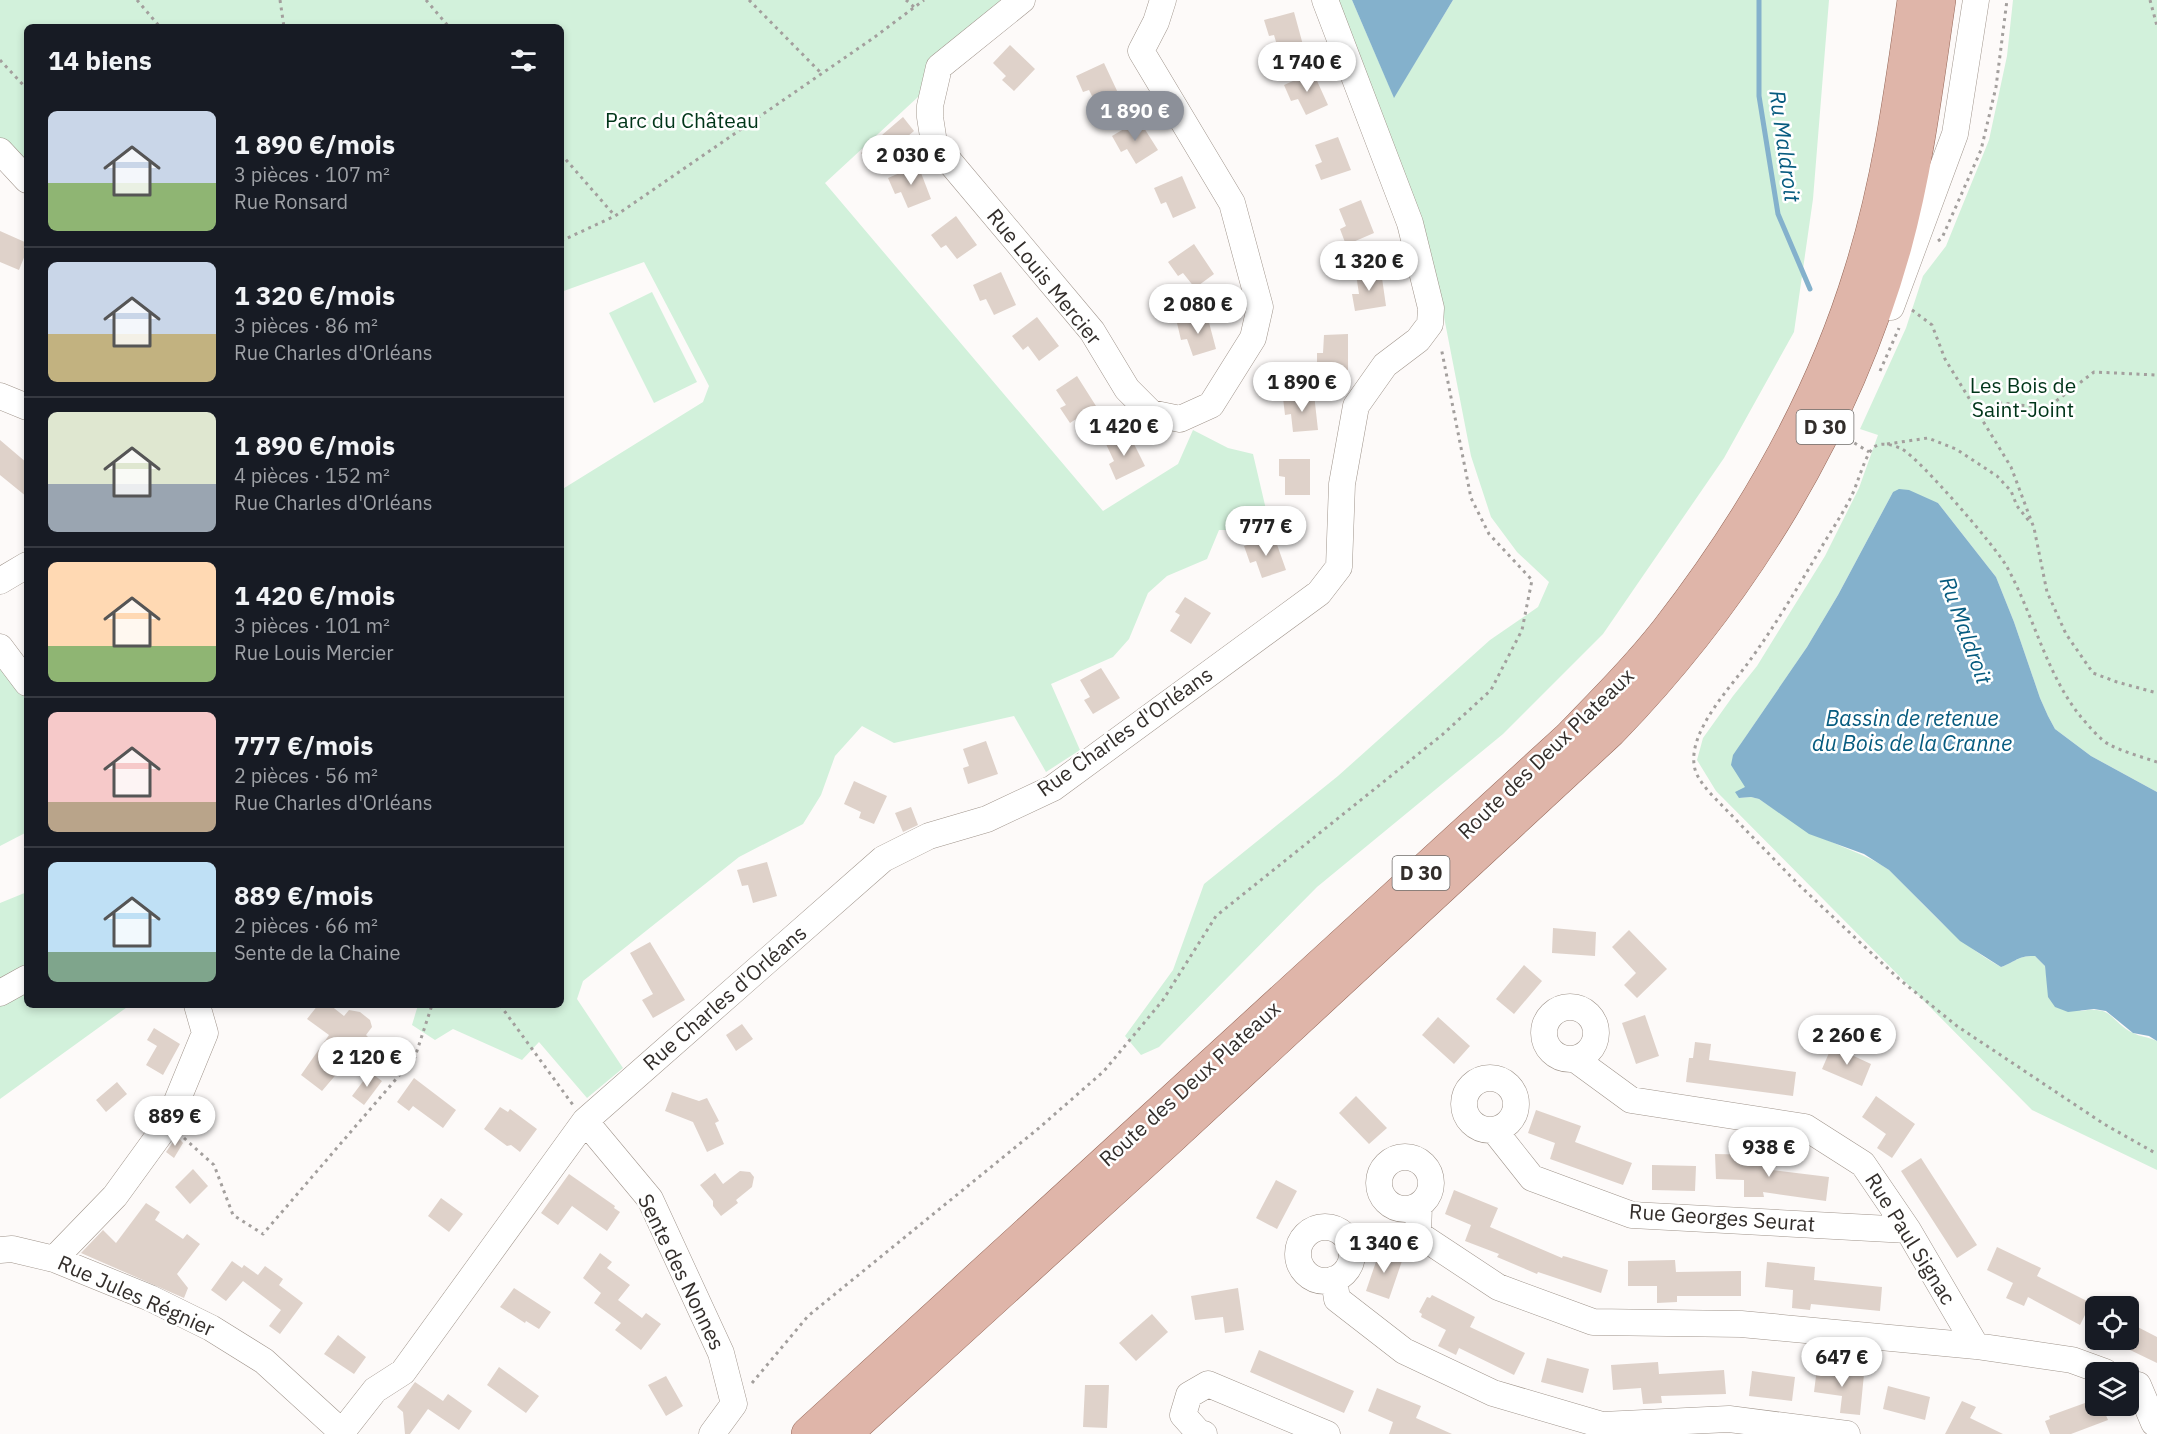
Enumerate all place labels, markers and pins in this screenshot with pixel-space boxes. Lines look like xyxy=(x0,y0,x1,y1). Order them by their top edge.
pin: 1 740 € xyxy=(1252,42,1362,93)
pin: 1 890 € xyxy=(1080,91,1190,142)
pin: 2 030 € xyxy=(856,135,966,186)
pin: 1 320 € xyxy=(1314,241,1424,292)
pin: 2 080 € xyxy=(1143,284,1253,335)
pin: 1 890 € xyxy=(1247,362,1357,413)
pin: 1 420 € xyxy=(1069,406,1179,457)
pin: 777 € xyxy=(1224,506,1308,557)
pin: 2 260 € xyxy=(1792,1015,1902,1066)
pin: 2 120 € xyxy=(312,1037,422,1088)
pin: 889 € xyxy=(133,1096,217,1147)
pin: 938 € xyxy=(1727,1127,1811,1178)
pin: 1 340 € xyxy=(1329,1223,1439,1274)
pin: 647 € xyxy=(1800,1337,1884,1388)

